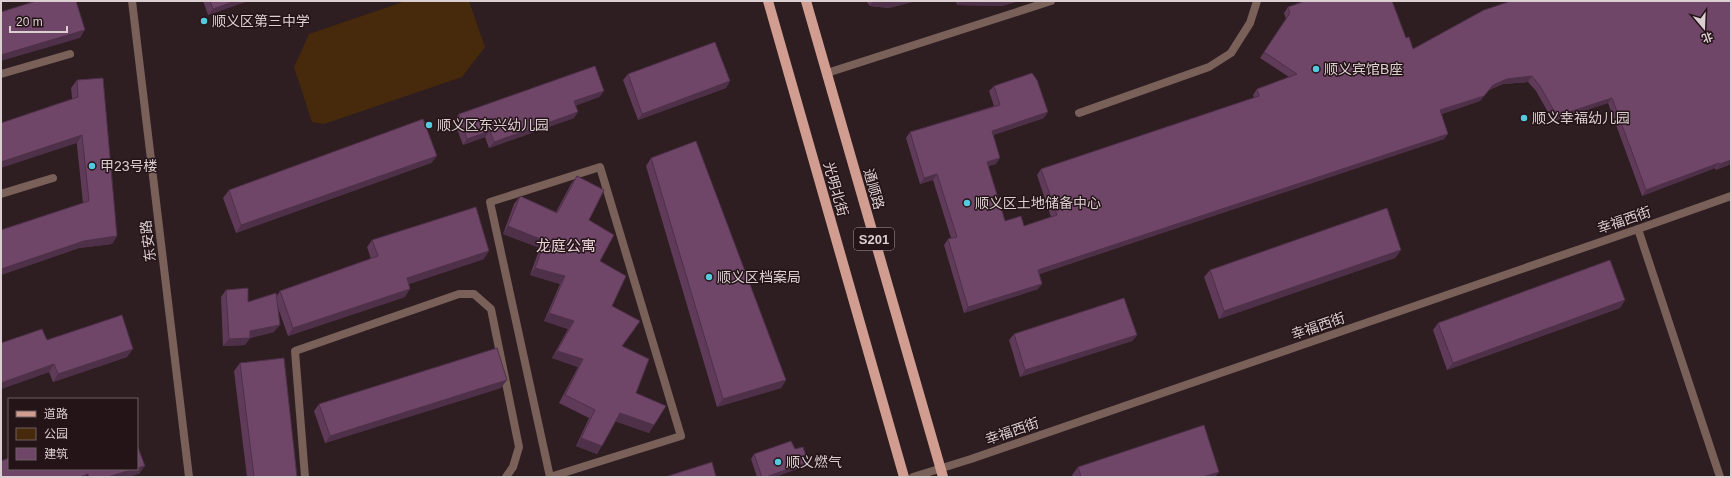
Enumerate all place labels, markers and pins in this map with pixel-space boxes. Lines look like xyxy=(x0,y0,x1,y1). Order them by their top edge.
place label: 顺义区第三中学 xyxy=(212,13,310,29)
marker: 顺义区第三中学 xyxy=(199,16,209,26)
place label: 顺义宾馆B座 xyxy=(1324,61,1403,77)
marker: 顺义宾馆B座 xyxy=(1311,64,1321,74)
place label: 顺义幸福幼儿园 xyxy=(1532,110,1630,126)
marker: 顺义幸福幼儿园 xyxy=(1519,113,1529,123)
place label: 顺义区东兴幼儿园 xyxy=(437,117,549,133)
marker: 顺义区东兴幼儿园 xyxy=(424,120,434,130)
place label: 甲23号楼 xyxy=(100,158,158,174)
marker: 甲23号楼 xyxy=(87,161,97,171)
place label: 顺义区土地储备中心 xyxy=(975,195,1101,211)
marker: 顺义区土地储备中心 xyxy=(962,198,972,208)
place label: 顺义区档案局 xyxy=(717,269,801,285)
marker: 顺义区档案局 xyxy=(704,272,714,282)
place label: 顺义燃气 xyxy=(786,454,842,470)
marker: 顺义燃气 xyxy=(773,457,783,467)

